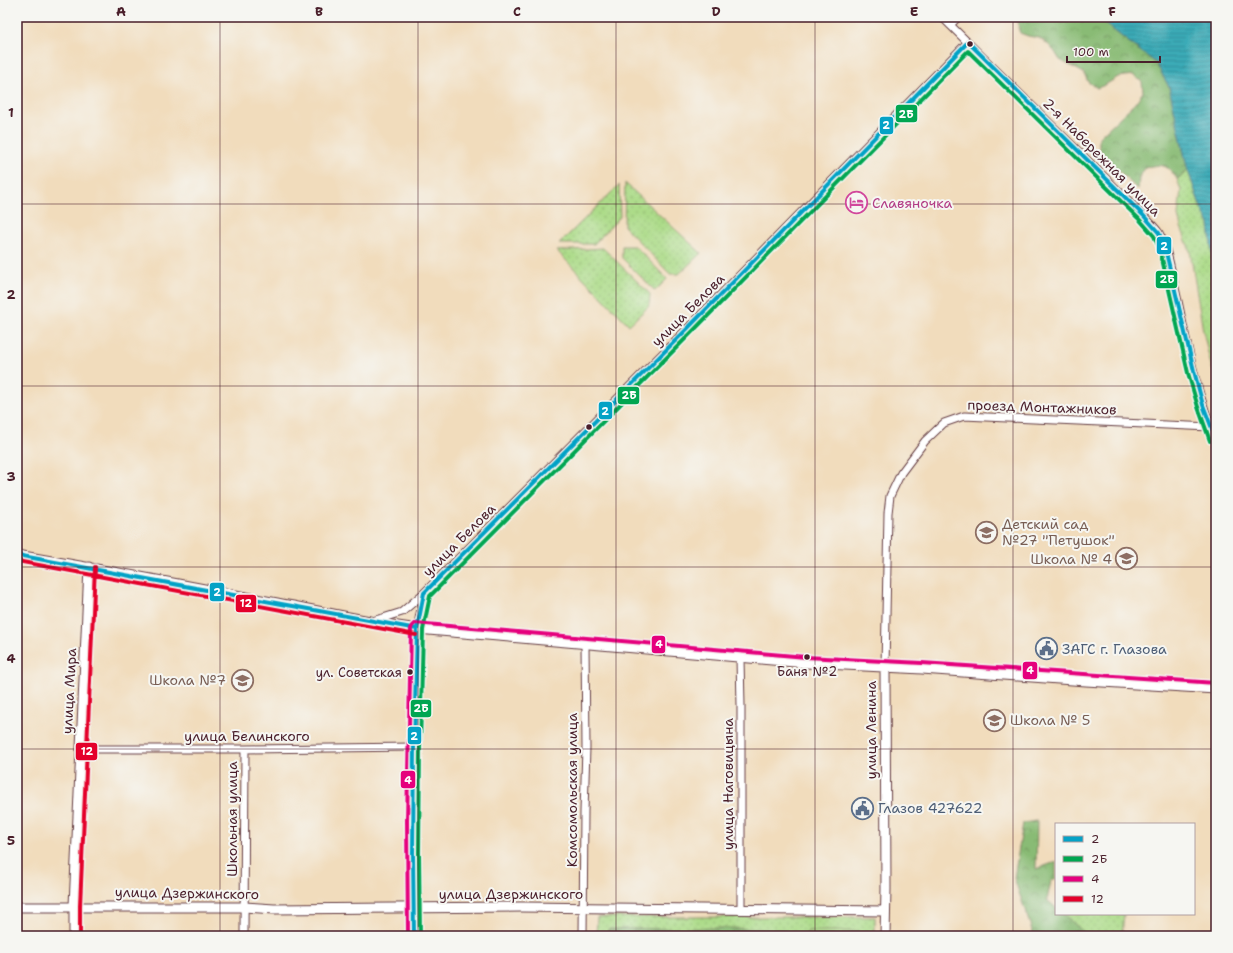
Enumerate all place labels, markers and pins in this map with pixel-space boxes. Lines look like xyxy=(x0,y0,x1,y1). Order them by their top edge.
unlabelled marker xyxy=(965,39,975,49)
hotel icon: Славяночка xyxy=(843,190,869,216)
place label: Славяночка xyxy=(872,194,952,212)
unlabelled marker xyxy=(584,422,594,432)
place label: Детский сад №27 "Петушок" xyxy=(1002,515,1115,549)
school or university icon: Детский сад №27 "Петушок" xyxy=(973,519,999,545)
school or university icon: Школа № 4 xyxy=(1114,546,1140,572)
place label: Школа № 4 xyxy=(1030,550,1112,568)
public building icon: ЗАГС г. Глазова xyxy=(1033,636,1059,662)
place label: ЗАГС г. Глазова xyxy=(1062,640,1167,658)
marker: Баня №2 xyxy=(802,652,812,662)
place label: Баня №2 xyxy=(777,663,837,680)
place label: ул. Советская xyxy=(316,664,402,681)
school or university icon: Школа №7 xyxy=(229,667,255,693)
marker: ул. Советская xyxy=(405,667,415,677)
place label: Школа №7 xyxy=(149,671,226,689)
school or university icon: Школа № 5 xyxy=(981,707,1007,733)
place label: Школа № 5 xyxy=(1010,711,1090,729)
public building icon: Глазов 427622 xyxy=(850,795,876,821)
place label: Глазов 427622 xyxy=(878,799,982,817)

